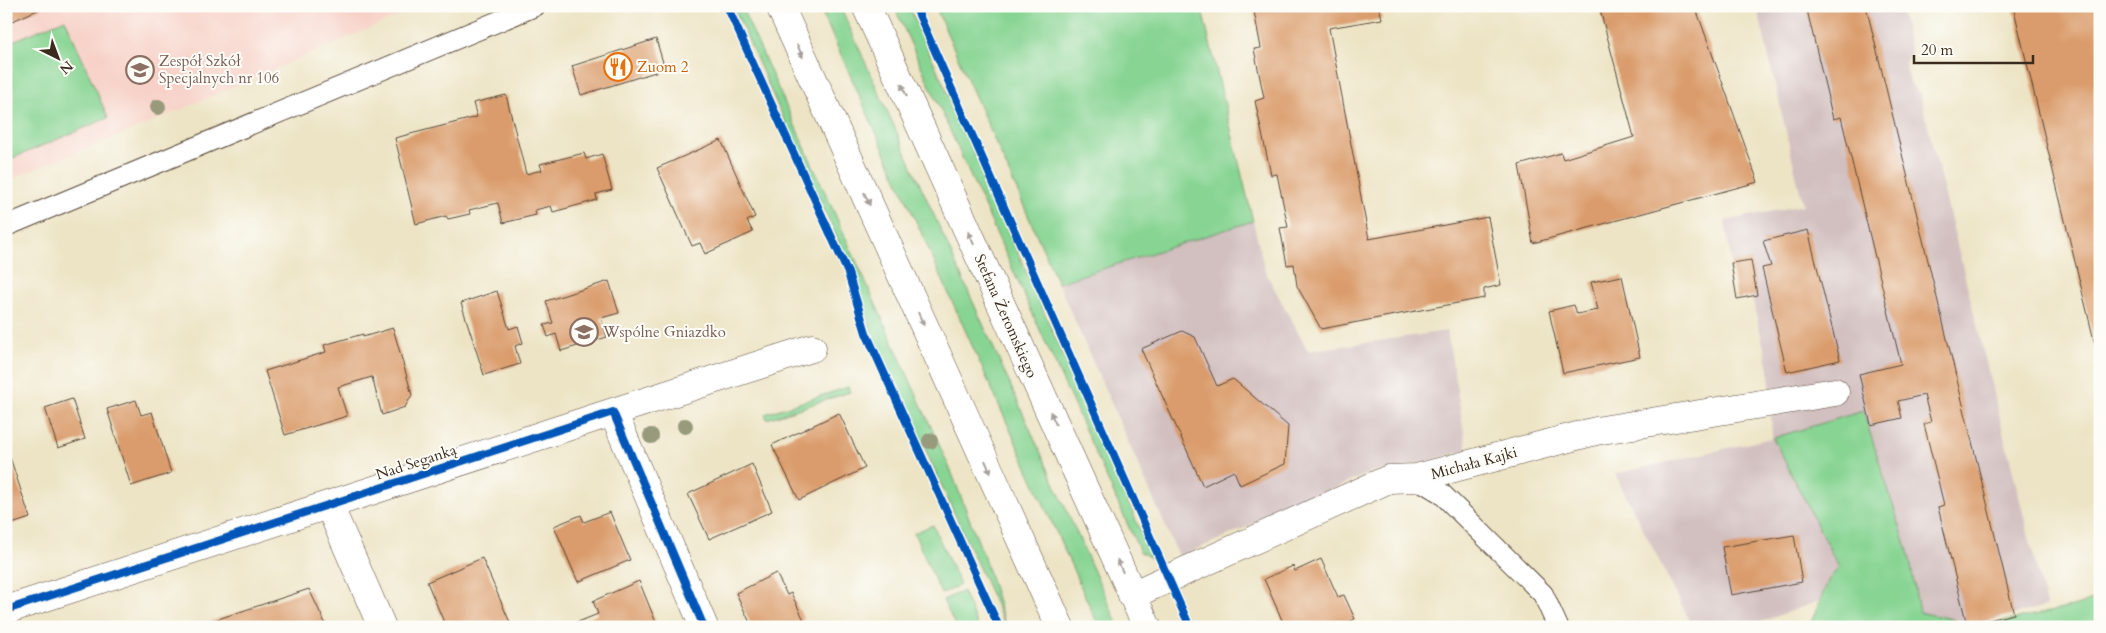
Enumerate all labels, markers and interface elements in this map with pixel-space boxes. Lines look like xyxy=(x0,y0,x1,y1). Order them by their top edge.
north arrow xyxy=(32,32,82,82)
scale bar xyxy=(1914,32,2032,64)
text: 20 m xyxy=(1921,40,1953,60)
one-way arrow xyxy=(796,44,804,58)
place label: Zespół Szkół Specjalnych nr 106 xyxy=(159,51,280,88)
restaurant icon: Zuom 2 xyxy=(603,52,633,82)
school or university icon: Zespół Szkół Specjalnych nr 106 xyxy=(125,55,155,85)
text: N xyxy=(55,56,77,78)
place label: Zuom 2 xyxy=(637,57,689,77)
one-way arrow xyxy=(900,83,908,97)
one-way arrow xyxy=(863,192,871,206)
one-way arrow xyxy=(967,231,975,245)
street label: Stefana Żeromskiego xyxy=(970,251,1042,381)
one-way arrow xyxy=(918,312,926,326)
school or university icon: Wspólne Gniazdko xyxy=(569,317,599,347)
place label: Wspólne Gniazdko xyxy=(602,322,726,342)
one-way arrow xyxy=(1048,411,1056,425)
street label: Nad Seganką xyxy=(373,439,459,484)
street label: Michała Kajki xyxy=(1429,442,1519,484)
one-way arrow xyxy=(985,460,993,474)
one-way arrow xyxy=(1115,559,1123,573)

